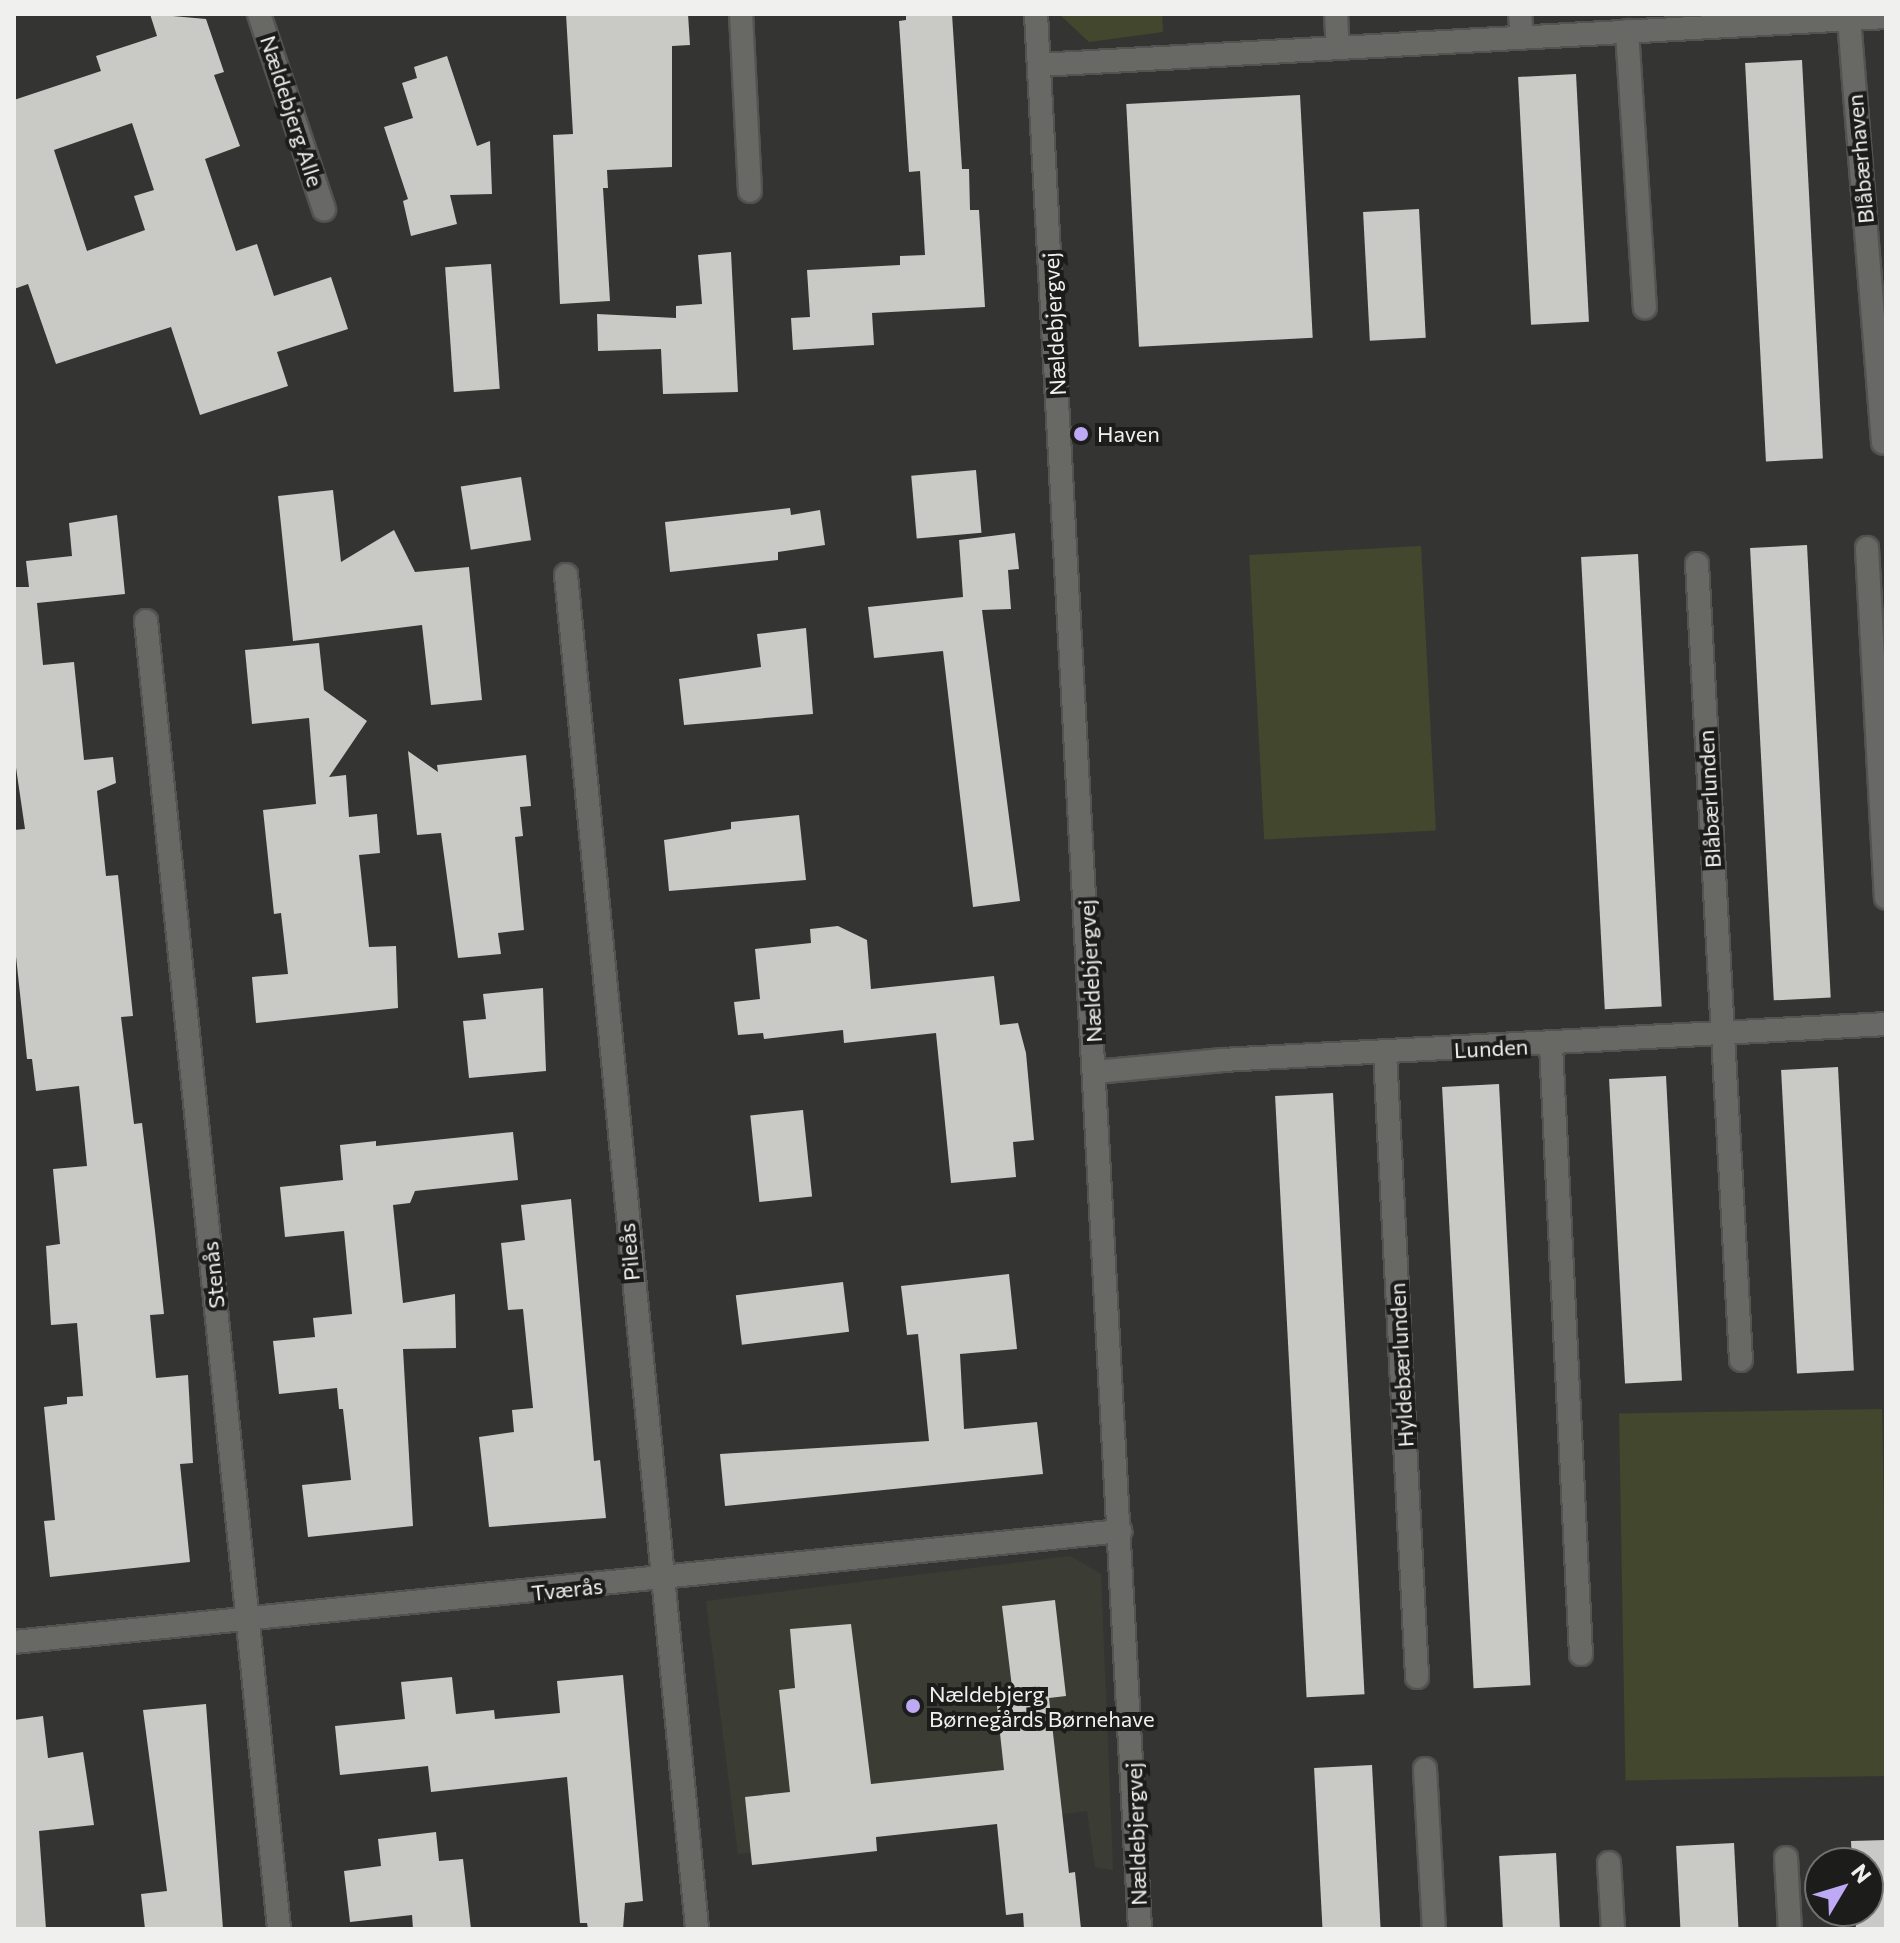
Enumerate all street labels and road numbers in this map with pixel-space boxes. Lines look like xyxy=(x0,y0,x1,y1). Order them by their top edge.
street label: Nældebjerg Alle xyxy=(255,32,329,190)
street label: Blåbærhaven xyxy=(1841,93,1879,225)
street label: Nældebjergvej xyxy=(1037,252,1071,396)
street label: Blåbærlunden xyxy=(1692,729,1726,869)
street label: Nældebjergvej xyxy=(1073,899,1107,1043)
street label: Lunden xyxy=(1453,1033,1529,1063)
street label: Pileås xyxy=(613,1222,645,1282)
street label: Stenås xyxy=(196,1240,230,1310)
street label: Hyldebærlunden xyxy=(1384,1282,1418,1448)
street label: Tværås xyxy=(530,1572,604,1606)
street label: Nældebjergvej xyxy=(1120,1762,1152,1906)

